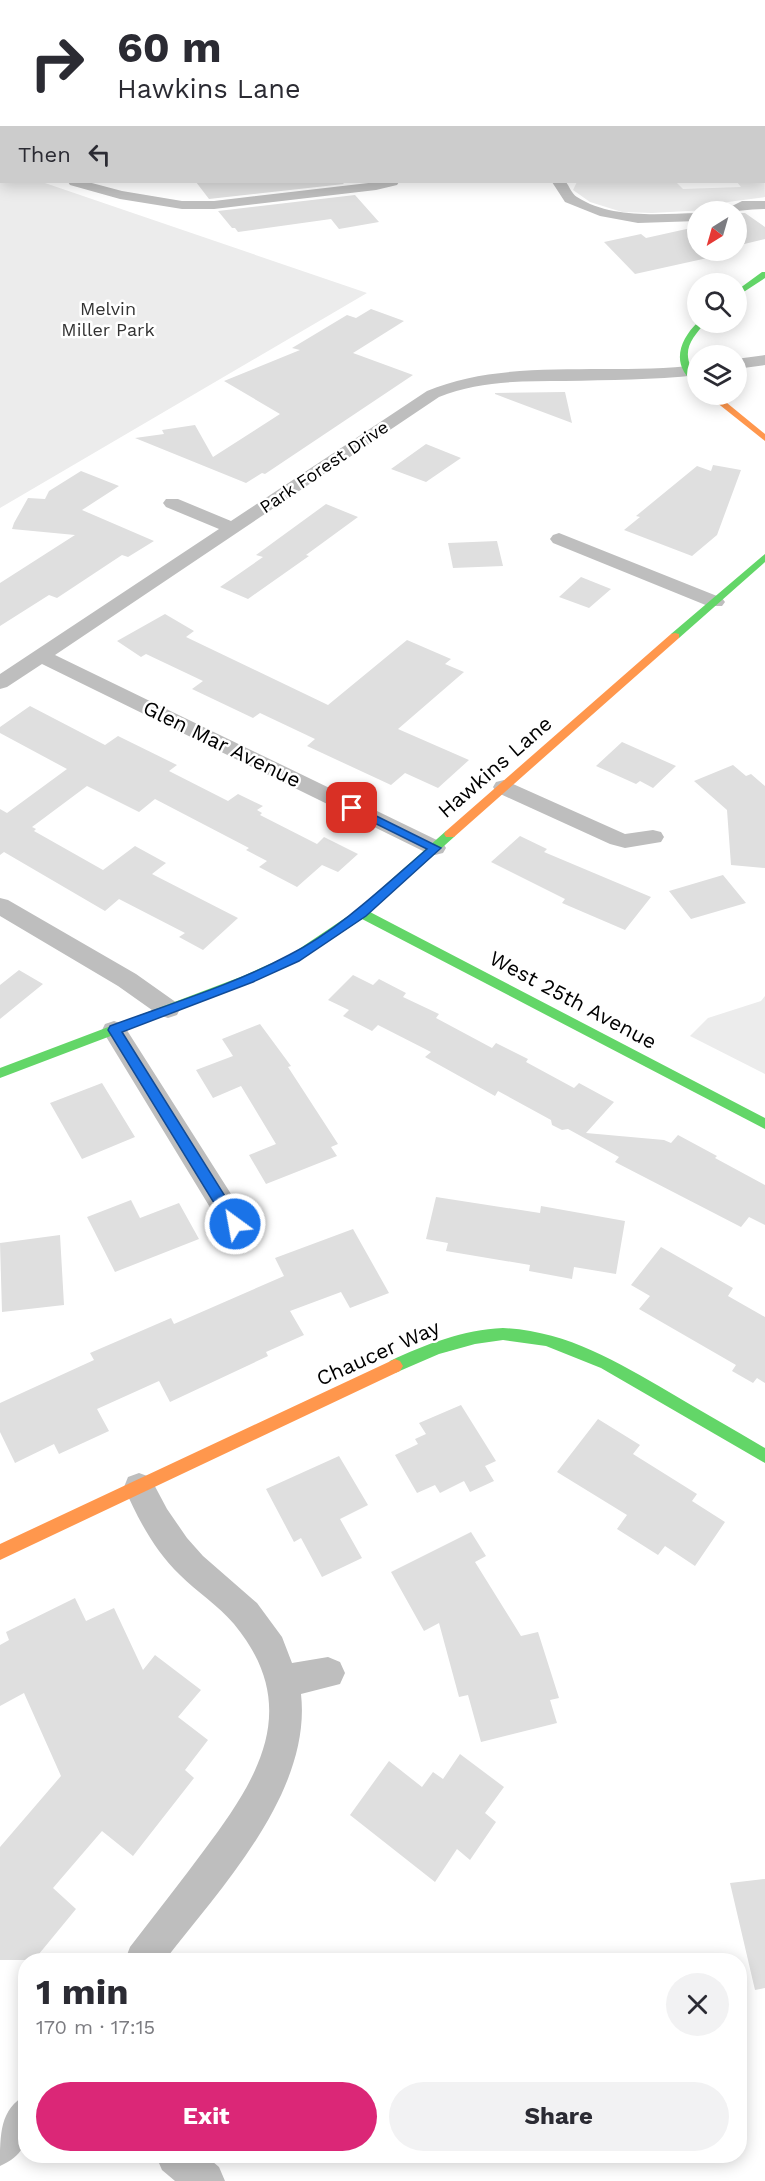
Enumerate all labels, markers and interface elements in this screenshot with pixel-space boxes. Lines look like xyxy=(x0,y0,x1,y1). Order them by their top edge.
text: 60 m xyxy=(117,23,221,72)
icon: right xyxy=(18,24,96,102)
text: Hawkins Lane xyxy=(117,73,301,105)
icon: left xyxy=(83,138,116,171)
text: Then xyxy=(18,142,71,167)
north arrow xyxy=(687,201,747,261)
map controls xyxy=(687,201,747,405)
button: search xyxy=(687,273,747,333)
park label: Melvin Miller Park xyxy=(61,298,155,340)
button: layers xyxy=(687,345,747,405)
street label: Park Forest Drive xyxy=(255,416,392,517)
street label: Glen Mar Avenue xyxy=(139,695,305,793)
street label: Hawkins Lane xyxy=(433,710,557,823)
pin xyxy=(326,782,377,833)
icon: arrive xyxy=(335,791,368,824)
street label: West 25th Avenue xyxy=(485,945,661,1054)
position arrow xyxy=(203,1192,267,1256)
street label: Chaucer Way xyxy=(312,1314,443,1391)
text: 1 min xyxy=(36,1971,128,2013)
button: close xyxy=(666,1973,729,2036)
text: 170 m · 17:15 xyxy=(36,2015,155,2039)
button: Exit xyxy=(36,2082,377,2151)
button: Share xyxy=(389,2082,729,2151)

